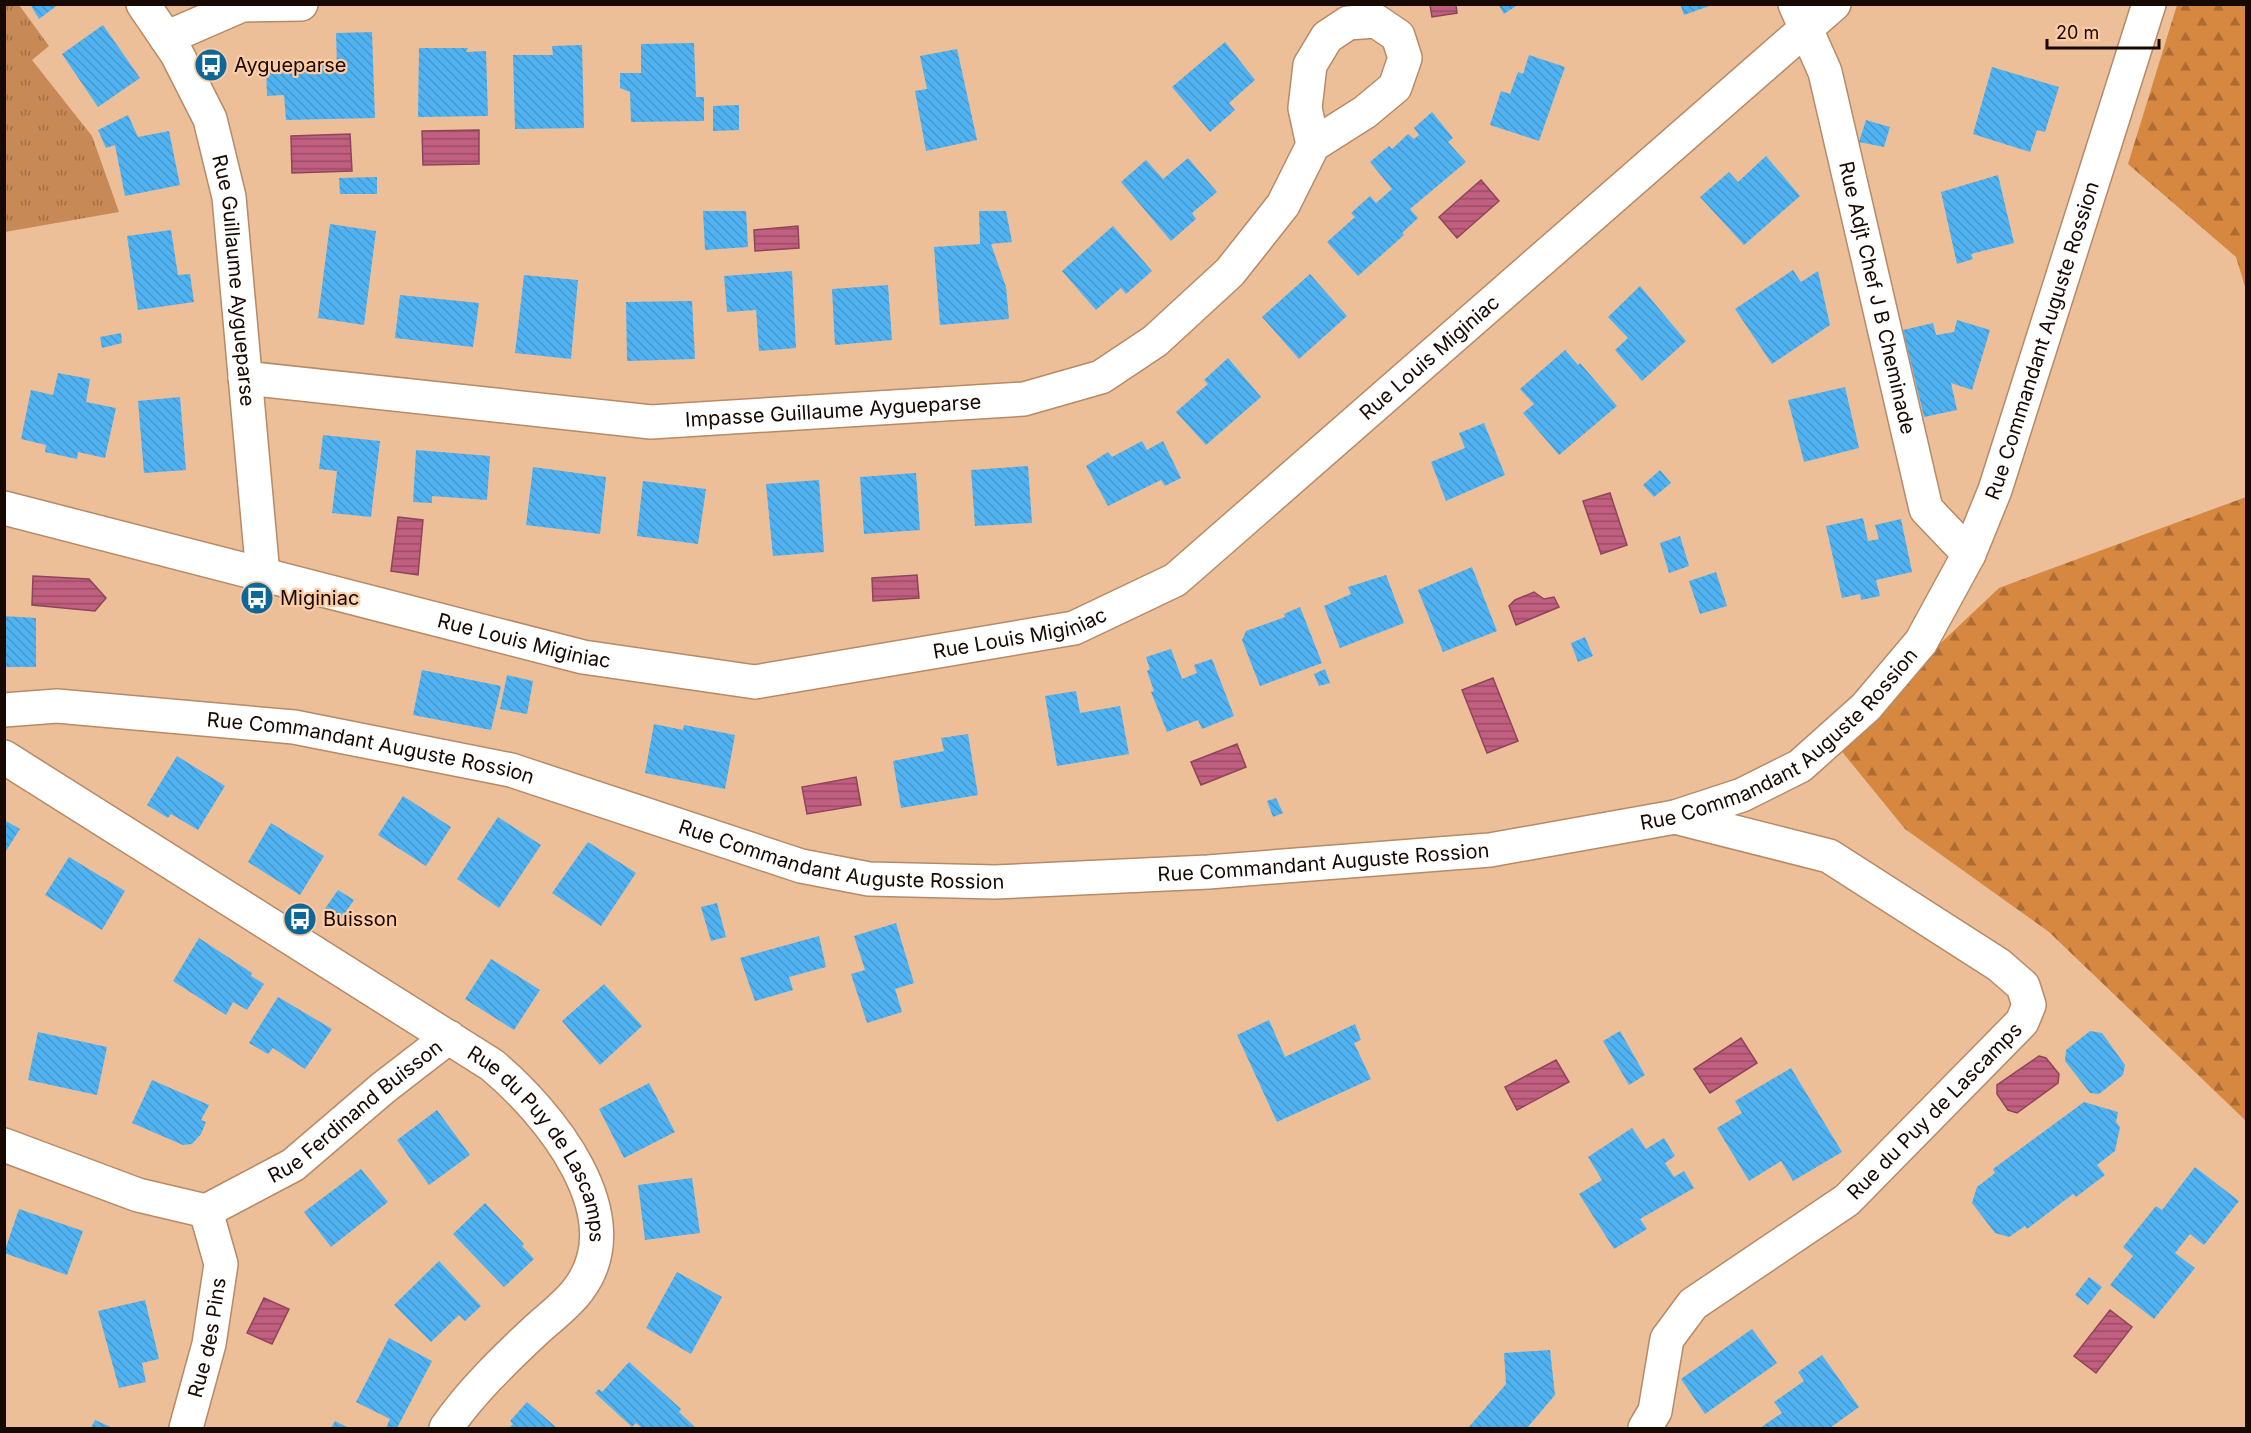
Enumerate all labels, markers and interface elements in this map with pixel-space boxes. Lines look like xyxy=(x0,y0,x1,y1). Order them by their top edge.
scale bar xyxy=(2047,12,2160,50)
text: 20 m xyxy=(2056,22,2099,43)
bus stop icon: Aygueparse xyxy=(193,47,229,83)
place label: Aygueparse xyxy=(234,53,346,77)
street label: Rue Guillaume Aygueparse xyxy=(207,152,260,407)
street label: Rue Adjt Chef J B Cheminade xyxy=(1834,159,1920,437)
street label: Rue Commandant Auguste Rossion xyxy=(1980,179,2104,503)
street label: Rue Louis Miginiac xyxy=(1355,290,1504,425)
street label: Impasse Guillaume Aygueparse xyxy=(684,390,982,432)
bus stop icon: Miginiac xyxy=(239,580,275,616)
place label: Miginiac xyxy=(280,586,359,610)
street label: Rue Louis Miginiac xyxy=(931,602,1110,664)
street label: Rue Louis Miginiac xyxy=(435,608,612,673)
street label: Rue Commandant Auguste Rossion xyxy=(1638,643,1923,835)
street label: Rue Commandant Auguste Rossion xyxy=(206,707,538,789)
street label: Rue Commandant Auguste Rossion xyxy=(676,814,1005,894)
street label: Rue Commandant Auguste Rossion xyxy=(1157,838,1490,886)
bus stop icon: Buisson xyxy=(282,901,318,937)
place label: Buisson xyxy=(323,907,398,931)
street label: Rue du Puy de Lascamps xyxy=(1842,1017,2027,1205)
street label: Rue Ferdinand Buisson xyxy=(264,1035,447,1188)
street label: Rue du Puy de Lascamps xyxy=(463,1041,609,1243)
street label: Rue des Pins xyxy=(183,1276,231,1400)

